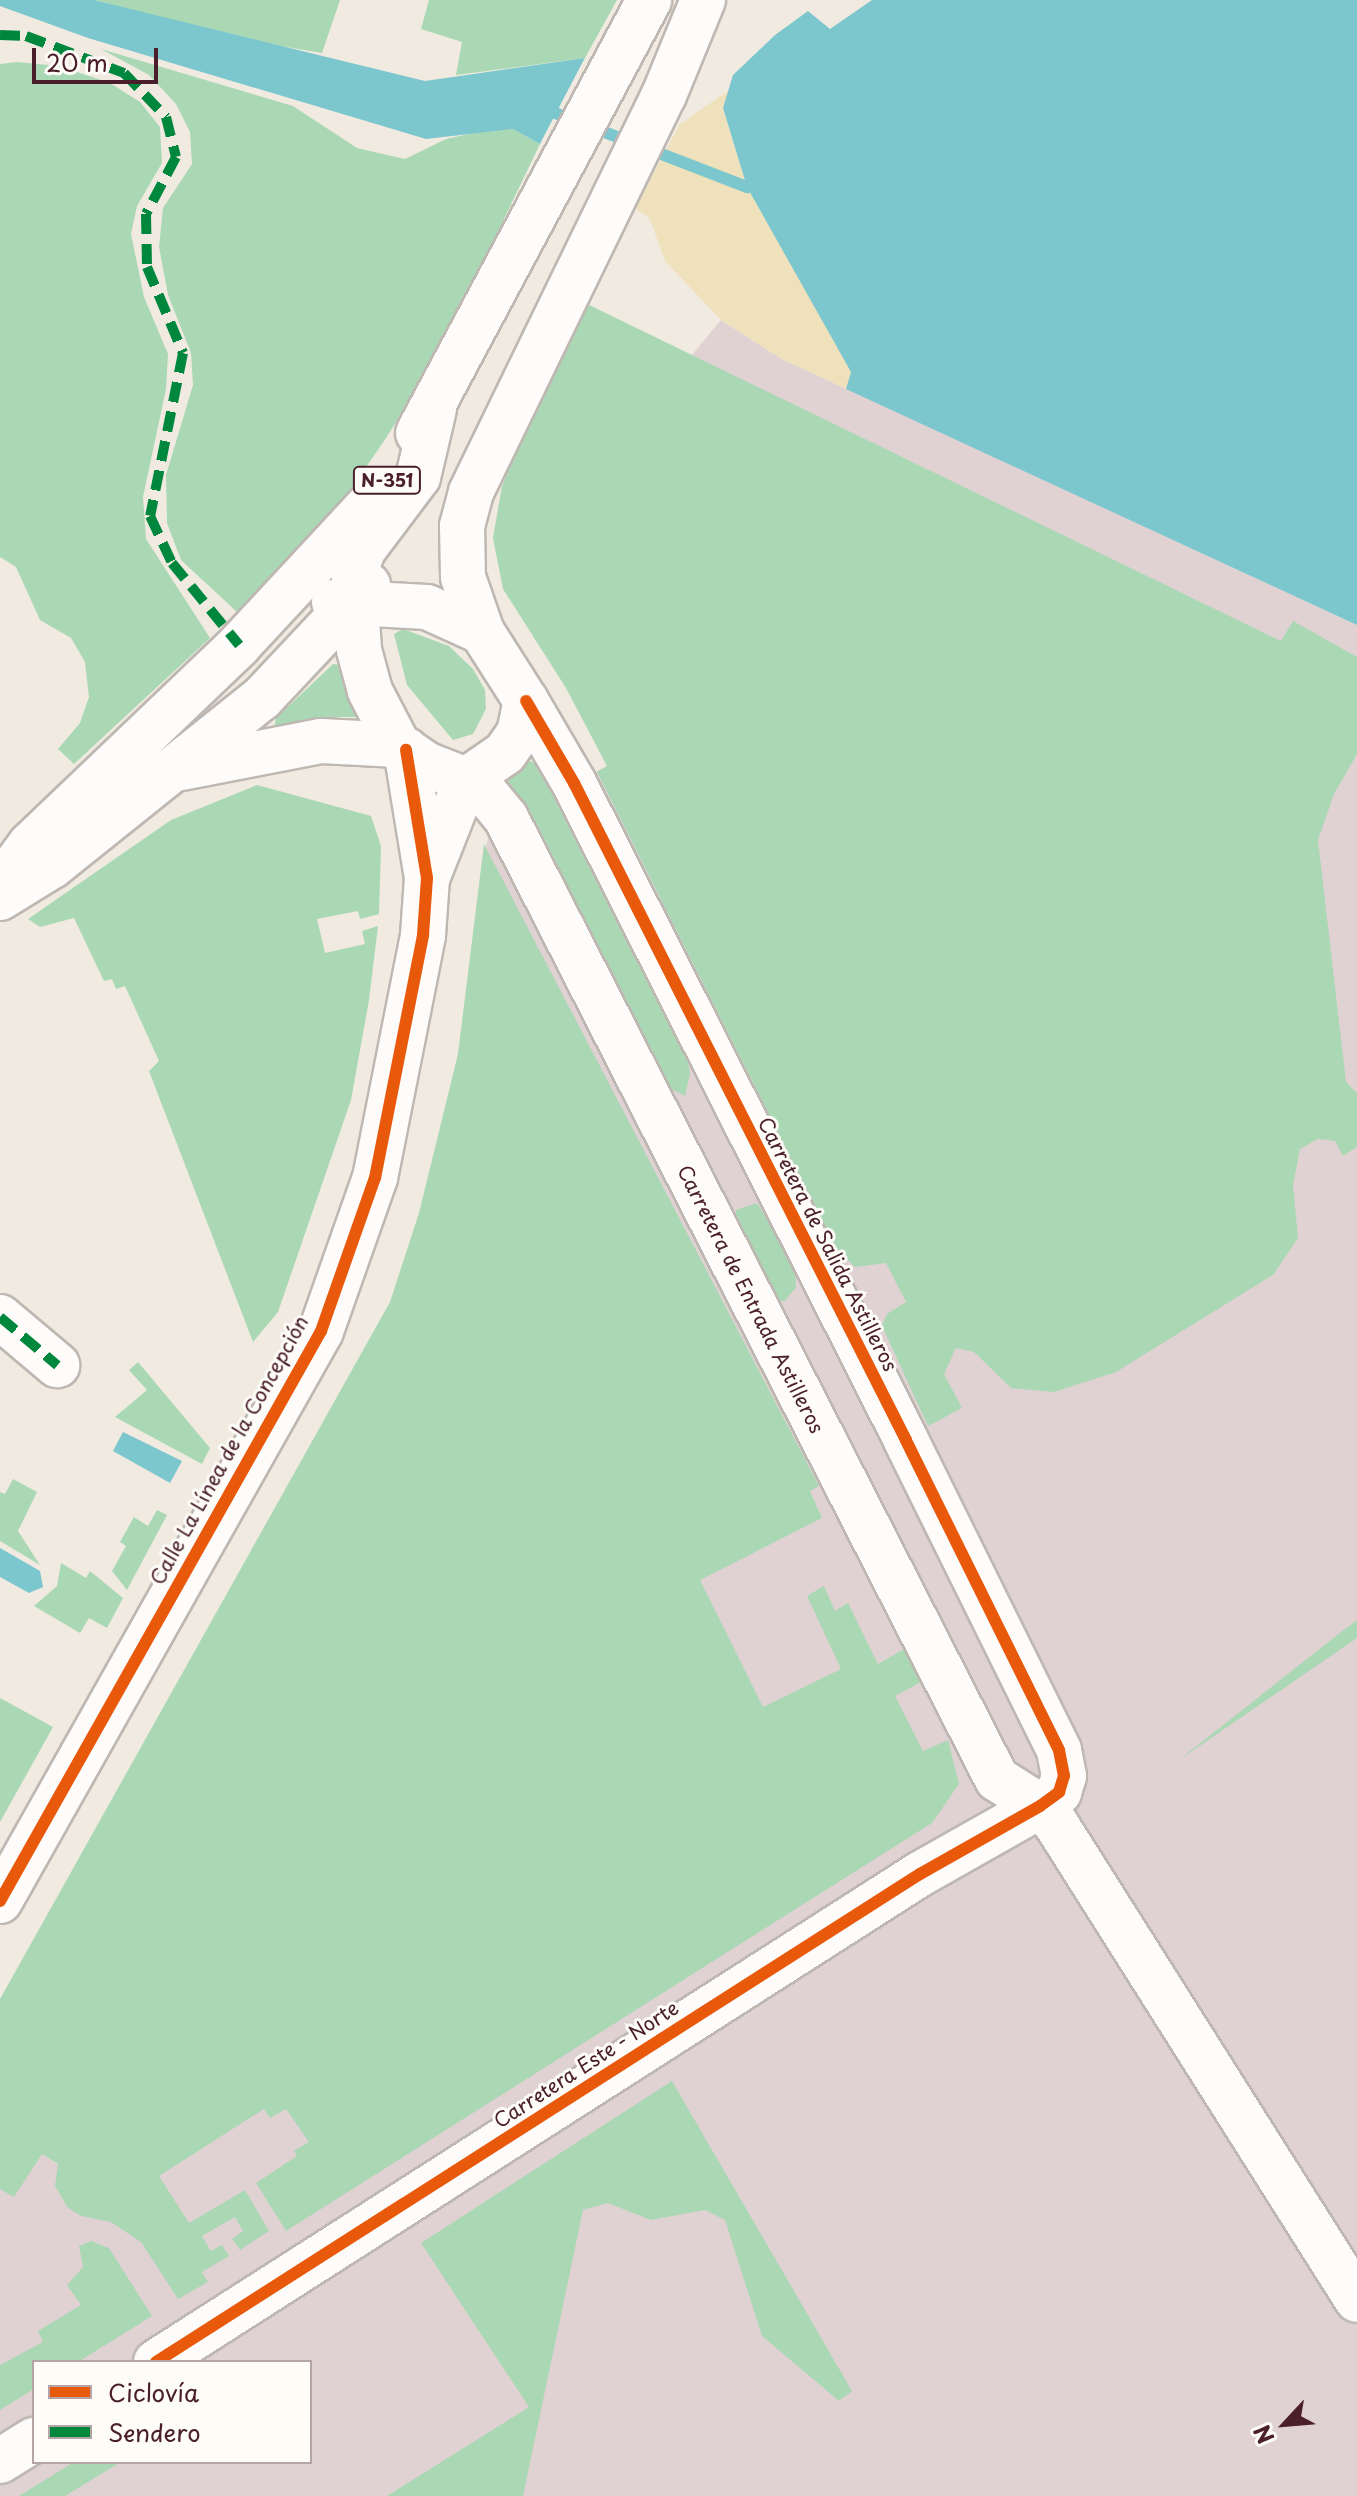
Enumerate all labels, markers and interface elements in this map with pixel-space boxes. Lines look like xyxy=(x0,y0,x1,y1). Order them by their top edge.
scale bar xyxy=(36,32,162,82)
text: 20 m xyxy=(46,44,108,80)
road number: N-351 xyxy=(351,466,423,494)
street label: Carretera de Salida Astilleros xyxy=(753,1112,903,1376)
street label: Carretera de Entrada Astilleros xyxy=(672,1159,830,1439)
street label: Calle La Línea de la Concepción xyxy=(144,1310,314,1590)
street label: Carretera Este - Norte xyxy=(488,1995,684,2133)
legend xyxy=(32,2360,312,2464)
text: Ciclovía xyxy=(108,2374,199,2410)
north arrow xyxy=(1245,2384,1325,2464)
text: Sendero xyxy=(108,2414,200,2450)
text: N xyxy=(1244,2420,1282,2450)

